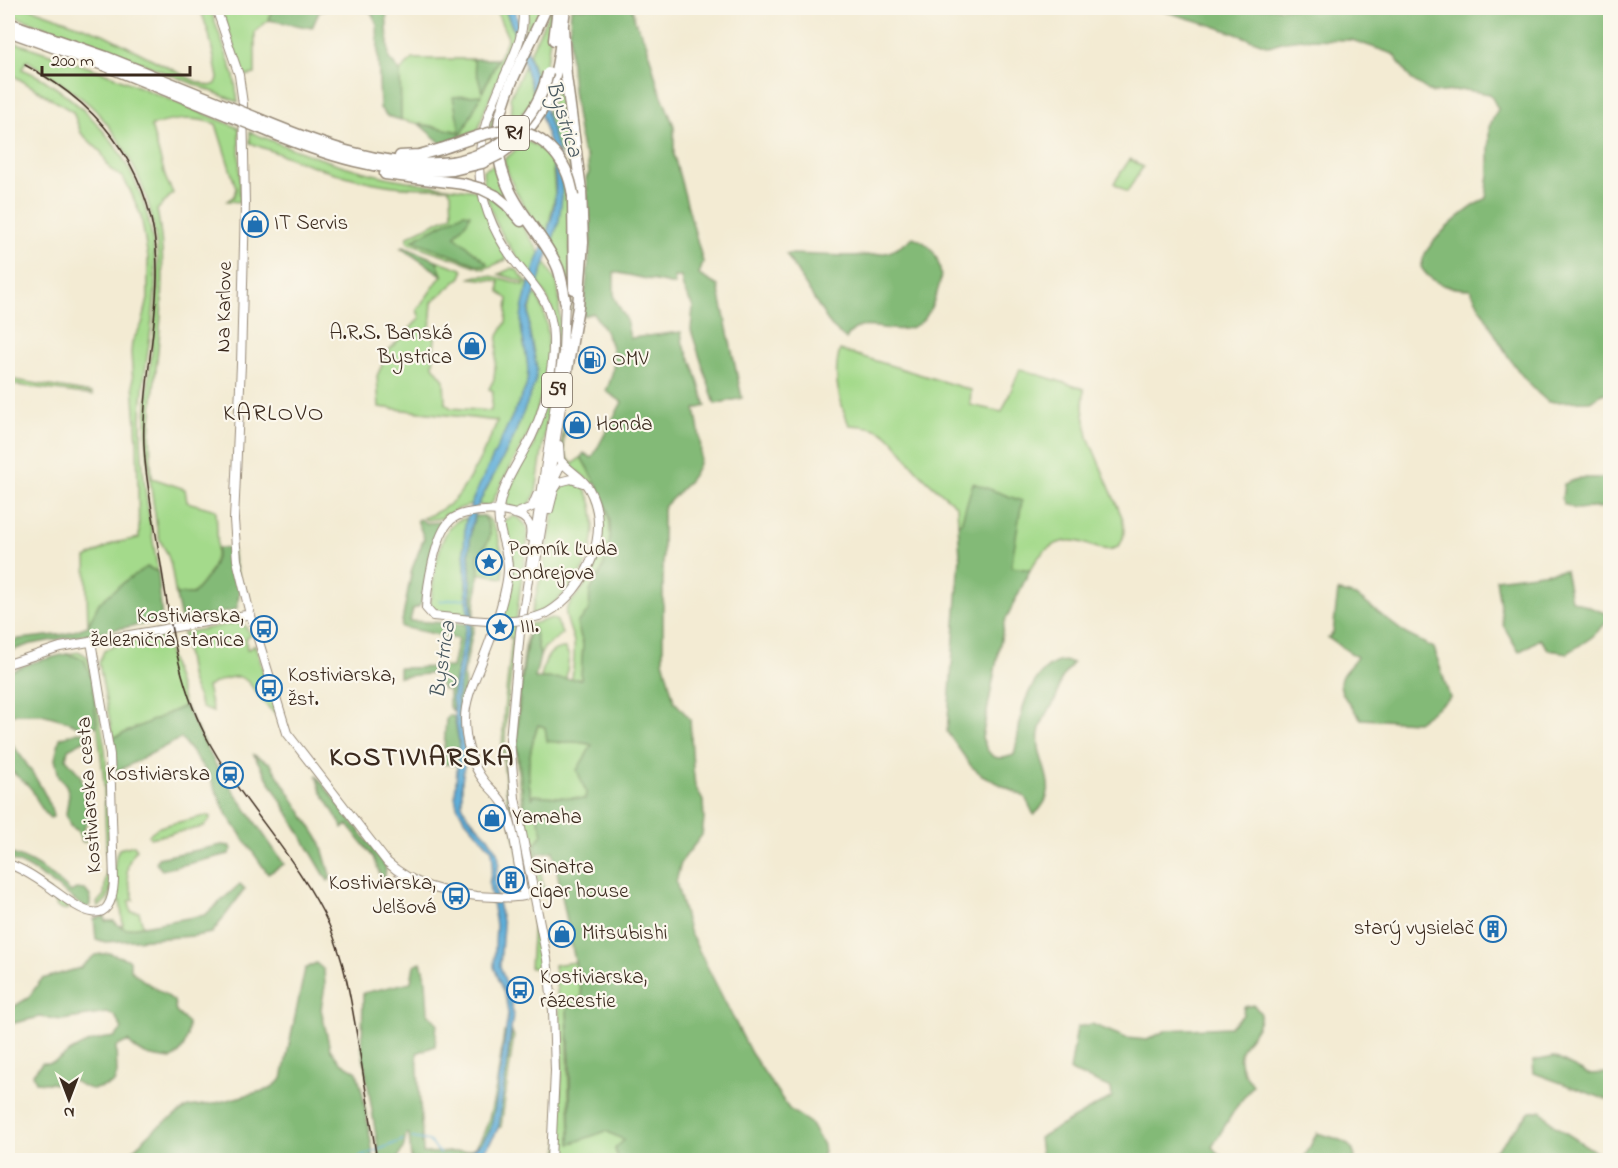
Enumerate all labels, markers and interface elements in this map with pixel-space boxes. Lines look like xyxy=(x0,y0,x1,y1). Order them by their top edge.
scale bar xyxy=(42,39,190,77)
text: 200 m xyxy=(51,49,94,75)
water label: Bystrica xyxy=(536,77,590,162)
road number: R1 xyxy=(499,116,529,150)
shop icon: IT Servis xyxy=(240,209,270,239)
place label: IT Servis xyxy=(274,209,348,239)
street label: Na Karlove xyxy=(209,260,241,353)
place label: A.R.S. Banská Bystrica xyxy=(330,319,452,375)
shop icon: A.R.S. Banská Bystrica xyxy=(457,331,487,361)
fuel station icon: OMV xyxy=(577,345,607,375)
place label: OMV xyxy=(612,345,649,375)
road number: 59 xyxy=(542,373,572,407)
district label: KARLOVO xyxy=(223,397,325,432)
shop icon: Honda xyxy=(562,410,592,440)
place label: Honda xyxy=(596,410,653,440)
place label: Pomník Ľuda Ondrejova xyxy=(508,535,618,589)
place icon: Pomník Ľuda Ondrejova xyxy=(474,547,504,577)
place label: Kostiviarska, železničná stanica xyxy=(90,602,244,656)
place icon: III. xyxy=(485,612,515,642)
place label: III. xyxy=(520,612,539,642)
bus stop icon: Kostiviarska, železničná stanica xyxy=(249,614,279,644)
water label: Bystrica xyxy=(423,618,465,701)
place label: Kostiviarska, žst. xyxy=(288,661,395,715)
bus stop icon: Kostiviarska, žst. xyxy=(254,673,284,703)
street label: Kostiviarska cesta xyxy=(70,716,110,874)
district label: KOSTIVIARSKA xyxy=(329,739,515,778)
place label: Kostiviarska xyxy=(106,760,210,790)
station icon: Kostiviarska xyxy=(215,760,245,790)
shop icon: Yamaha xyxy=(477,803,507,833)
place label: Yamaha xyxy=(512,803,582,833)
place label: Sinatra cigar house xyxy=(530,853,629,909)
building icon: Sinatra cigar house xyxy=(496,865,526,895)
place label: Kostiviarska, Jelšová xyxy=(329,869,436,923)
bus stop icon: Kostiviarska, Jelšová xyxy=(441,881,471,911)
place label: starý vysielač xyxy=(1354,914,1475,946)
building icon: starý vysielač xyxy=(1478,914,1508,944)
shop icon: Mitsubishi xyxy=(547,919,577,949)
place label: Mitsubishi xyxy=(582,919,668,949)
place label: Kostiviarska, rázcestie xyxy=(540,963,647,1017)
bus stop icon: Kostiviarska, rázcestie xyxy=(505,975,535,1005)
north arrow xyxy=(39,1069,99,1129)
text: N xyxy=(63,1100,74,1124)

